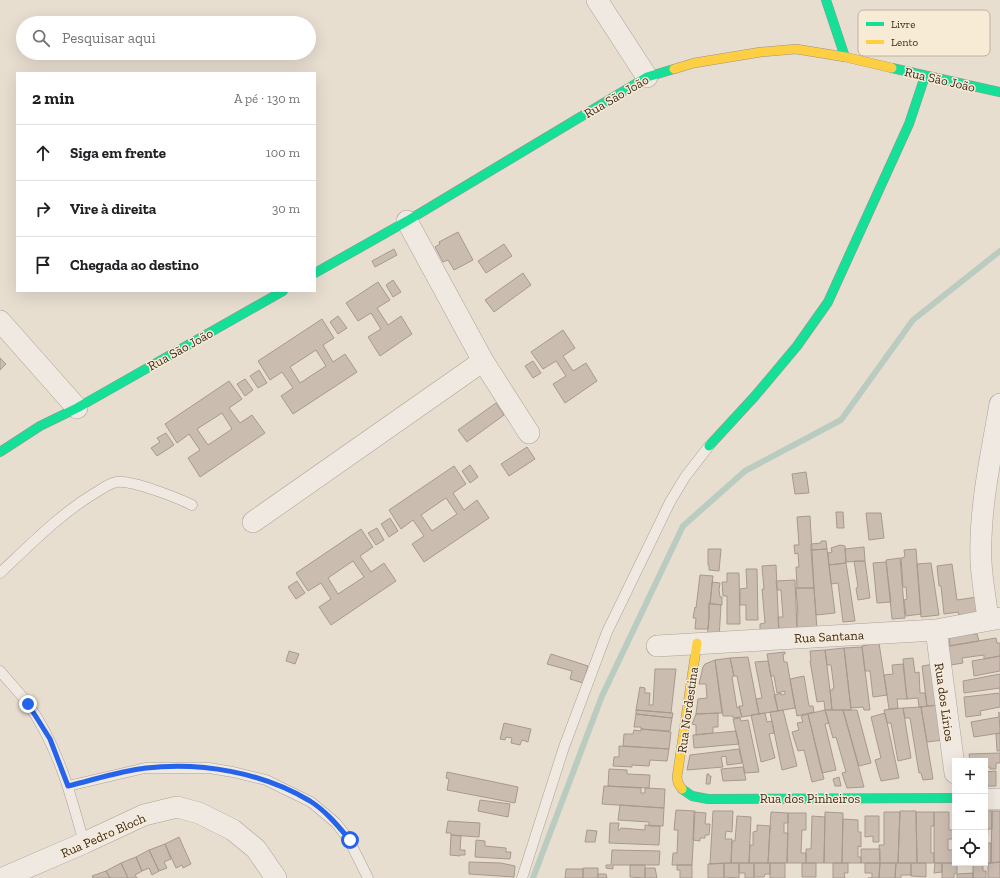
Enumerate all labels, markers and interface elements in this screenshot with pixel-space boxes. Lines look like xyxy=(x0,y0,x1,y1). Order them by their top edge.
legend xyxy=(858,10,990,56)
search box xyxy=(16,16,316,60)
text: Livre xyxy=(891,18,915,31)
icon: search xyxy=(30,27,52,49)
text: Pesquisar aqui xyxy=(62,29,156,47)
text: Lento xyxy=(891,36,919,49)
street label: Rua São João xyxy=(903,64,977,95)
street label: Rua São João xyxy=(581,72,652,121)
text: 2 min xyxy=(32,88,74,108)
text: A pé · 130 m xyxy=(234,91,300,106)
icon: ahead xyxy=(32,142,54,164)
text: Siga em frente xyxy=(70,144,166,162)
text: 100 m xyxy=(266,145,300,160)
icon: right xyxy=(32,198,54,220)
text: Vire à direita xyxy=(70,200,156,218)
text: 30 m xyxy=(272,201,300,216)
icon: arrive xyxy=(32,254,54,276)
text: Chegada ao destino xyxy=(70,256,199,274)
street label: Rua São João xyxy=(145,325,216,374)
street label: Rua Santana xyxy=(794,627,865,646)
street label: Rua dos Lírios xyxy=(932,662,957,743)
street label: Rua Nordestina xyxy=(674,665,701,754)
route end xyxy=(19,695,37,713)
map controls xyxy=(952,758,988,866)
button: + xyxy=(952,758,988,794)
street label: Rua dos Pinheiros xyxy=(760,791,861,806)
button: − xyxy=(952,794,988,830)
street label: Rua Pedro Bloch xyxy=(58,810,149,861)
button: locate xyxy=(952,830,988,866)
route start xyxy=(341,831,359,849)

